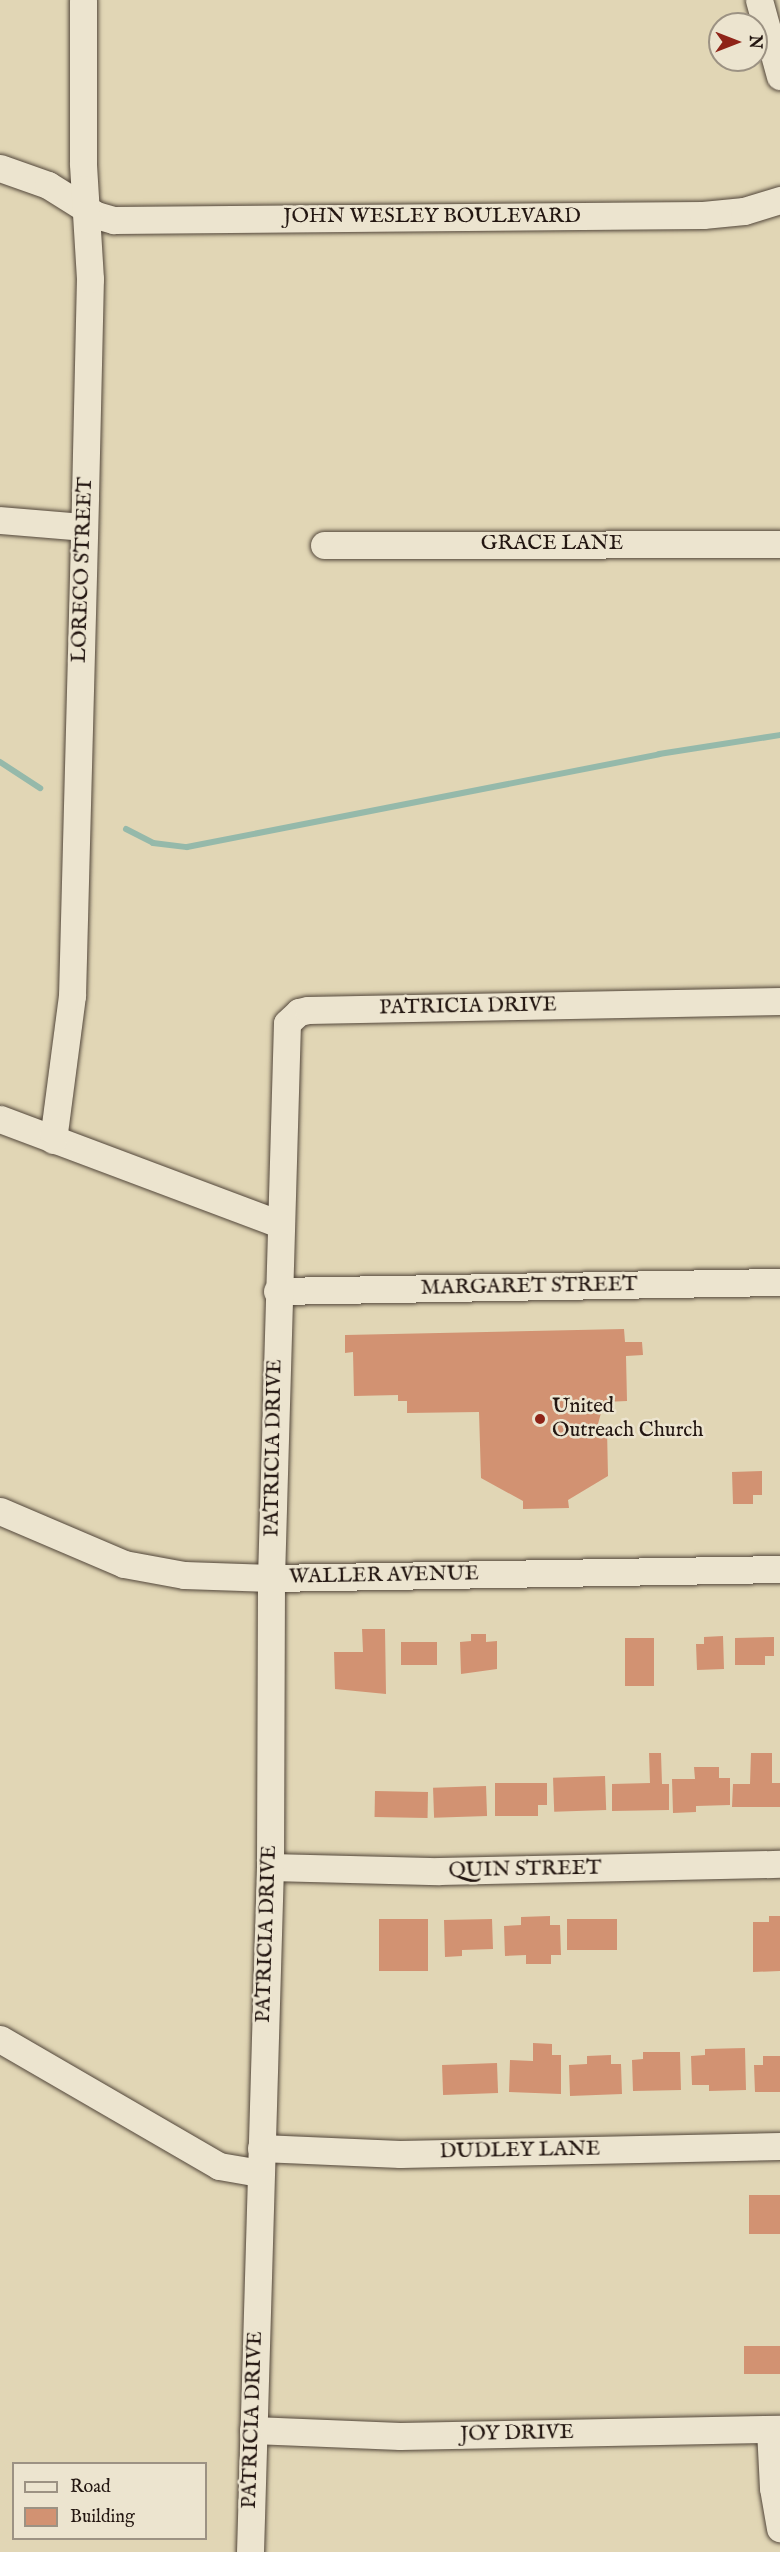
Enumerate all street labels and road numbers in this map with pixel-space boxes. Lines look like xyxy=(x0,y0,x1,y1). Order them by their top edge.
street label: JOHN WESLEY BOULEVARD xyxy=(283,204,581,230)
street label: LORECO STREET xyxy=(67,477,99,663)
street label: GRACE LANE xyxy=(481,531,623,557)
street label: PATRICIA DRIVE xyxy=(379,993,557,1021)
street label: MARGARET STREET xyxy=(420,1273,638,1301)
street label: PATRICIA DRIVE xyxy=(260,1359,288,1537)
street label: WALLER AVENUE xyxy=(289,1562,479,1590)
street label: PATRICIA DRIVE xyxy=(251,1845,283,2023)
street label: QUIN STREET xyxy=(448,1856,602,1884)
street label: DUDLEY LANE xyxy=(439,2137,601,2165)
street label: PATRICIA DRIVE xyxy=(237,2331,269,2509)
street label: JOY DRIVE xyxy=(460,2420,574,2448)

